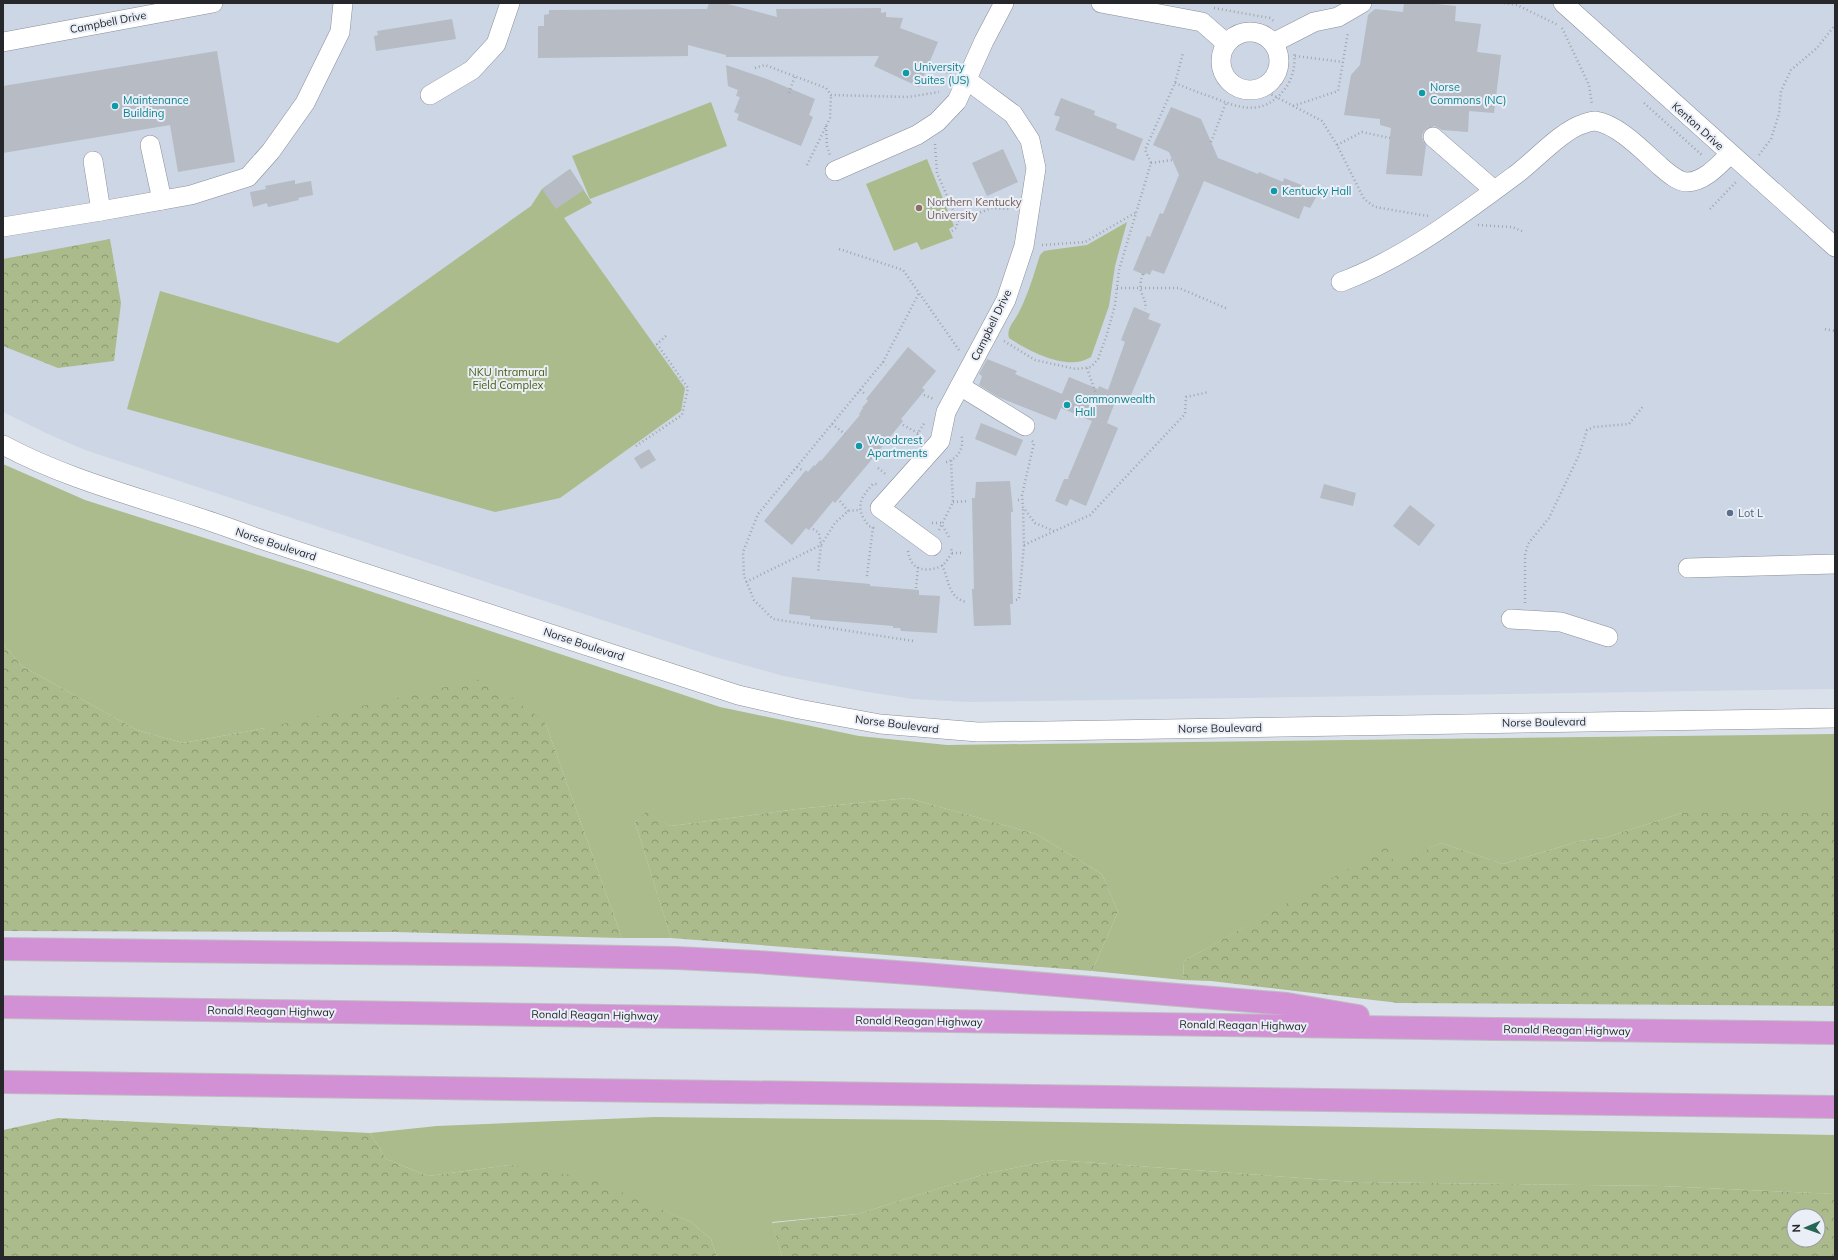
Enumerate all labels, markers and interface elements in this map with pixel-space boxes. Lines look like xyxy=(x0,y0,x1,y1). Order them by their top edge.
street label: Campbell Drive xyxy=(69,8,147,36)
place label: University Suites (US) xyxy=(914,60,970,87)
marker: University Suites (US) xyxy=(901,68,911,78)
place label: Norse Commons (NC) xyxy=(1430,80,1507,107)
marker: Norse Commons (NC) xyxy=(1417,88,1427,98)
place label: Maintenance Building xyxy=(123,93,189,120)
street label: Kenton Drive xyxy=(1669,99,1727,153)
marker: Maintenance Building xyxy=(110,101,120,111)
place label: Kentucky Hall xyxy=(1282,184,1351,198)
marker: Kentucky Hall xyxy=(1269,186,1279,196)
place label: Northern Kentucky University xyxy=(927,195,1022,222)
marker: Northern Kentucky University xyxy=(914,203,924,213)
street label: Campbell Drive xyxy=(968,287,1014,363)
park label: NKU Intramural Field Complex xyxy=(469,365,547,392)
place label: Commonwealth Hall xyxy=(1075,392,1155,419)
marker: Commonwealth Hall xyxy=(1062,400,1072,410)
place label: Woodcrest Apartments xyxy=(867,433,928,460)
marker: Woodcrest Apartments xyxy=(854,441,864,451)
place label: Lot L xyxy=(1738,506,1763,520)
marker: Lot L xyxy=(1725,508,1735,518)
street label: Norse Boulevard xyxy=(234,524,318,564)
street label: Norse Boulevard xyxy=(542,624,626,664)
street label: Norse Boulevard xyxy=(854,712,940,736)
street label: Norse Boulevard xyxy=(1502,714,1586,730)
street label: Norse Boulevard xyxy=(1178,720,1262,736)
street label: Ronald Reagan Highway xyxy=(207,1003,335,1019)
street label: Ronald Reagan Highway xyxy=(531,1007,659,1023)
street label: Ronald Reagan Highway xyxy=(855,1013,983,1029)
street label: Ronald Reagan Highway xyxy=(1179,1017,1307,1033)
street label: Ronald Reagan Highway xyxy=(1503,1022,1631,1038)
north arrow xyxy=(1786,1208,1826,1248)
text: N xyxy=(1789,1224,1803,1233)

